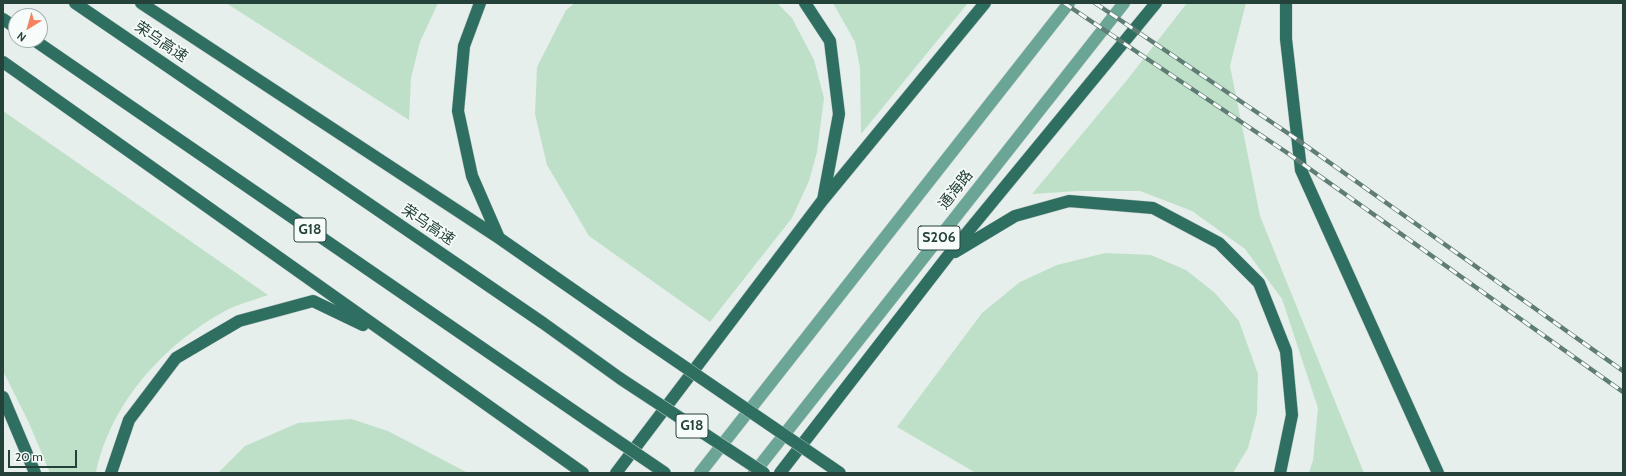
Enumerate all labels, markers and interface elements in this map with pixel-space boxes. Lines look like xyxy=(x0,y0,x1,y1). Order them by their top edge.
north arrow xyxy=(8,8,48,48)
street label: 荣乌高速 xyxy=(131,18,191,66)
text: N xyxy=(14,29,29,45)
street label: 通海路 xyxy=(935,167,977,213)
street label: 荣乌高速 xyxy=(398,201,458,249)
road number: G18 xyxy=(294,218,326,242)
road number: S206 xyxy=(918,226,960,250)
road number: G18 xyxy=(676,414,708,438)
scale bar xyxy=(10,442,79,468)
text: 20 m xyxy=(15,449,43,464)

